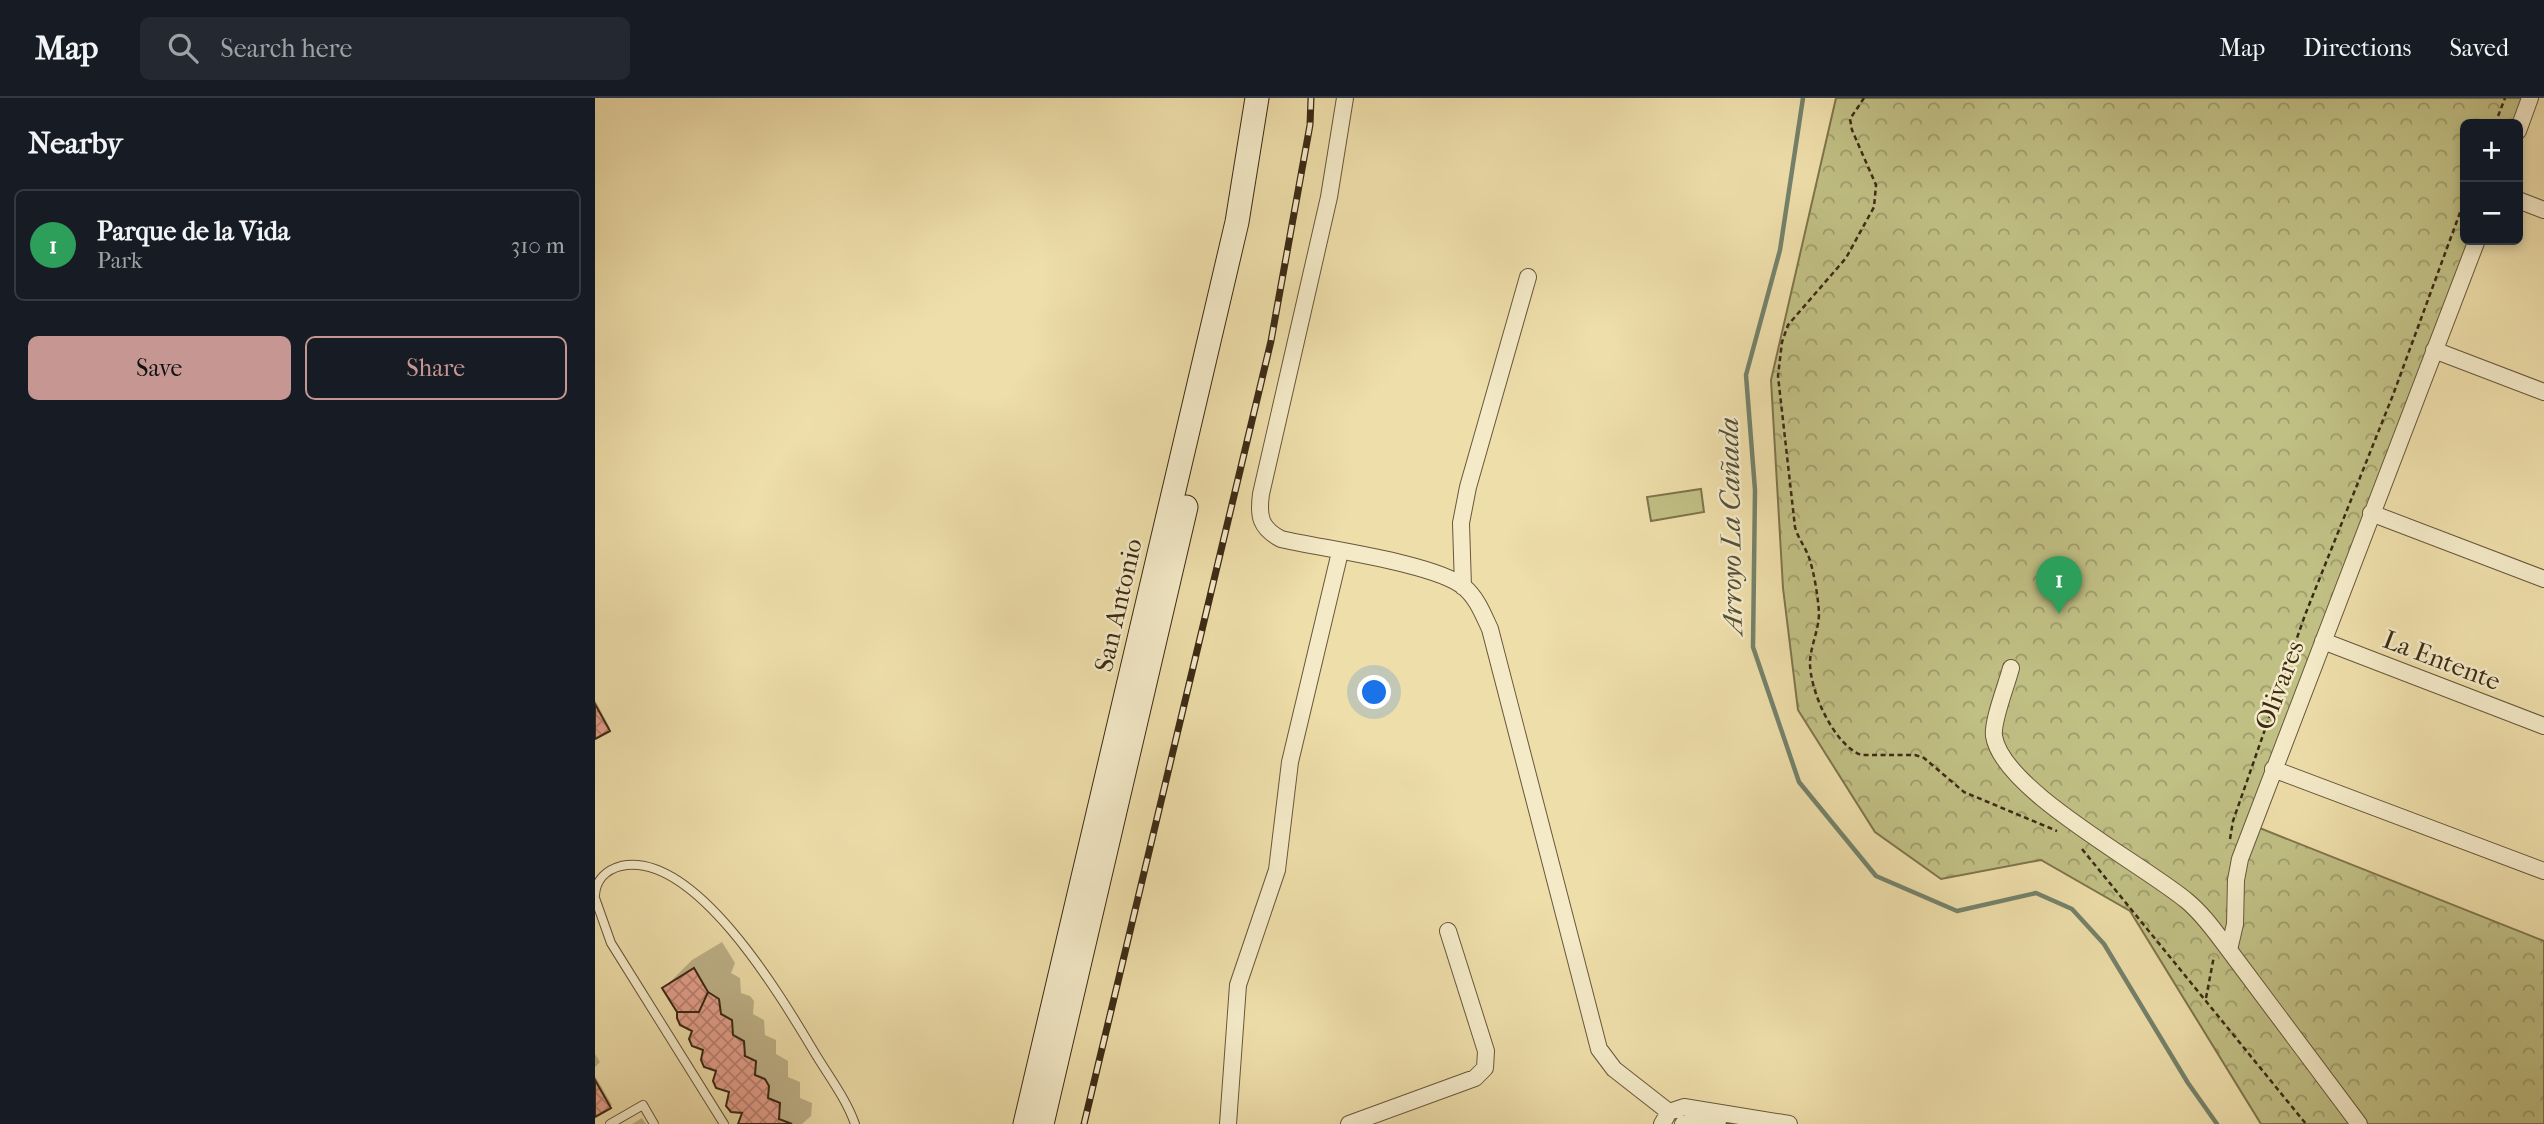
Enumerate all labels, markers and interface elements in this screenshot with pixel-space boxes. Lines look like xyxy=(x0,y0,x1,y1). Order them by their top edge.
search box xyxy=(140,17,630,80)
text: Map xyxy=(35,29,98,68)
icon: search xyxy=(164,29,202,67)
text: Search here xyxy=(220,33,352,64)
text: Map xyxy=(2219,34,2265,62)
text: Directions xyxy=(2303,34,2411,62)
text: Saved xyxy=(2449,34,2509,62)
map controls xyxy=(2460,119,2523,245)
button: + xyxy=(2460,119,2523,182)
text: Nearby xyxy=(28,126,123,161)
button: − xyxy=(2460,182,2523,245)
text: Parque de la Vida xyxy=(97,216,290,247)
text: 1 xyxy=(49,232,57,259)
text: 310 m xyxy=(511,232,565,259)
text: Park xyxy=(97,247,143,274)
button: Save xyxy=(28,336,291,400)
button: Share xyxy=(305,336,567,400)
water label: Arroyo La Cañada xyxy=(1712,417,1749,638)
street label: San Antonio xyxy=(1088,535,1149,675)
pin: 1 xyxy=(2036,556,2082,614)
street label: La Entente xyxy=(2379,624,2505,697)
street label: Olivares xyxy=(2248,636,2311,734)
your location xyxy=(1357,675,1391,709)

